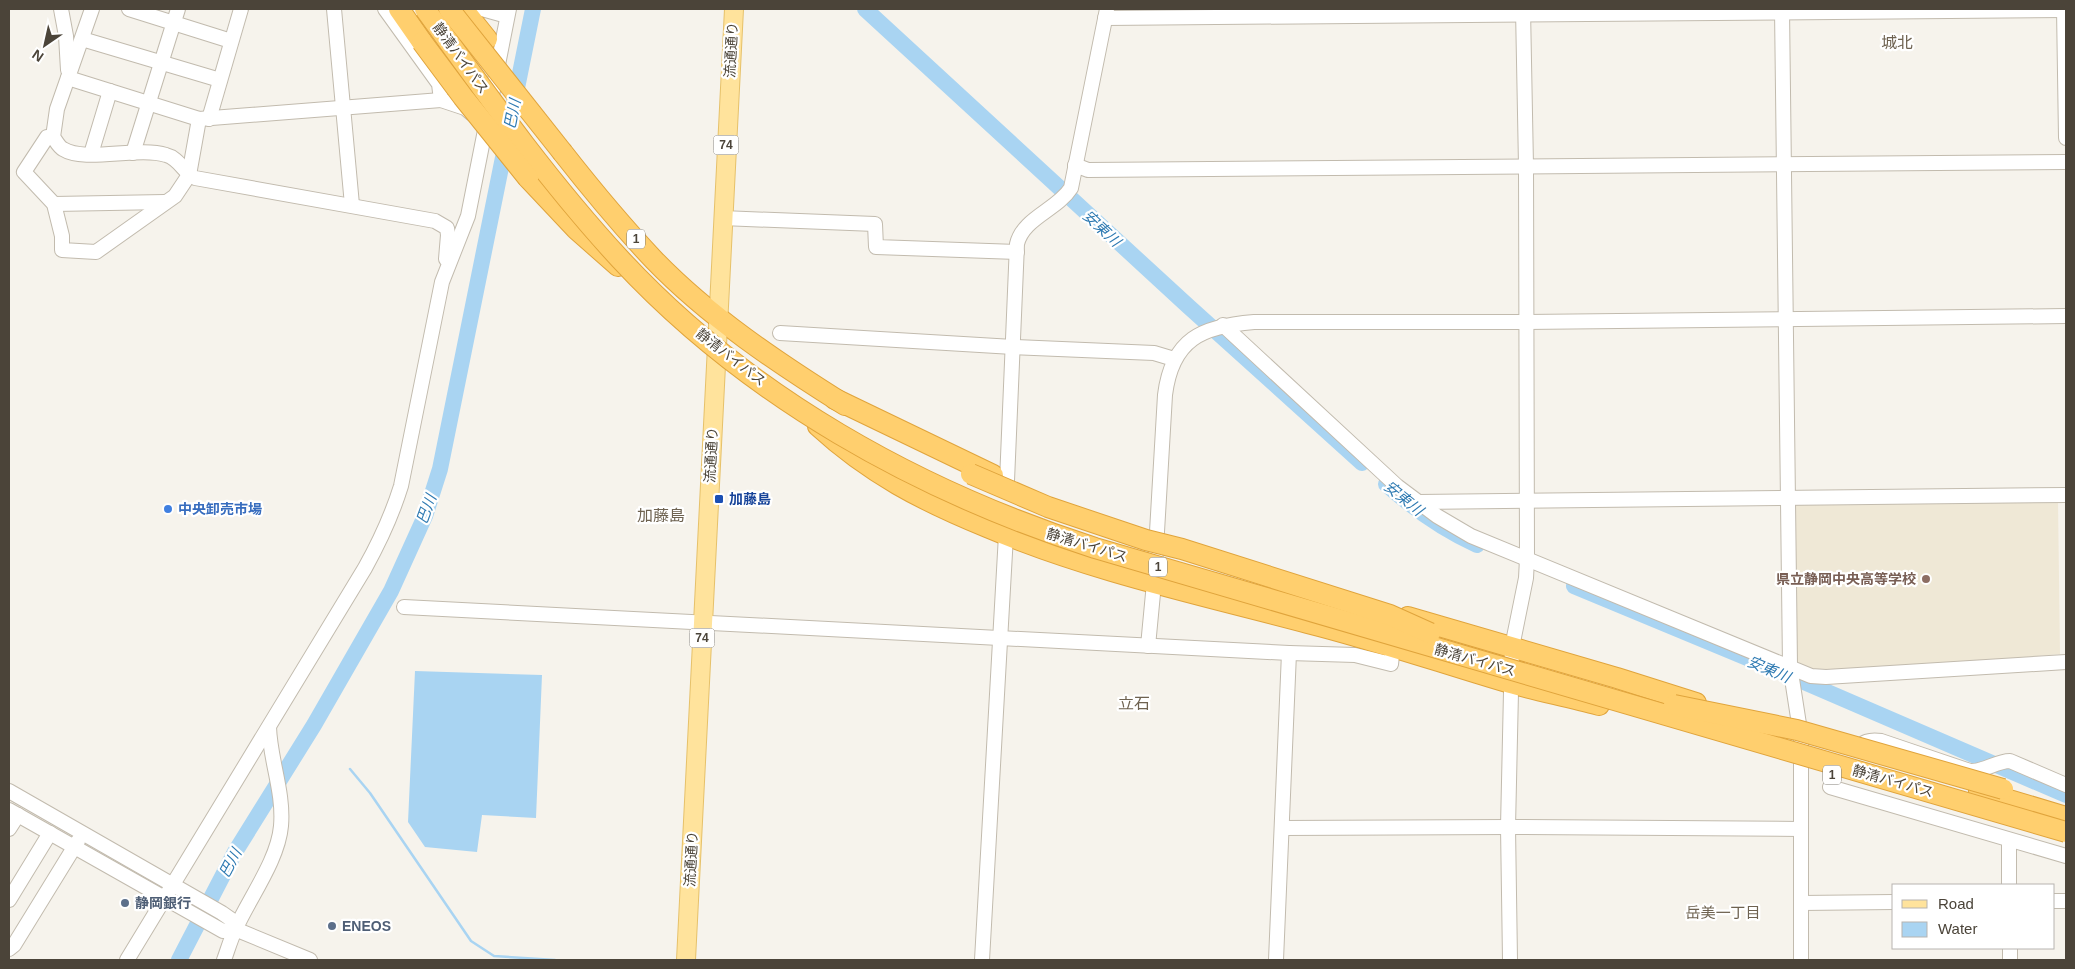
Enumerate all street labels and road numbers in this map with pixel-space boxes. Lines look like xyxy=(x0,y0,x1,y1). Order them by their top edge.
street label: 静清バイパス xyxy=(430,19,492,97)
street label: 流通通り xyxy=(722,22,740,78)
road number: 74 xyxy=(714,136,738,154)
road number: 1 xyxy=(627,230,645,248)
street label: 静清バイパス xyxy=(693,325,769,389)
street label: 流通通り xyxy=(702,427,720,483)
street label: 静清バイパス xyxy=(1045,525,1129,565)
road number: 1 xyxy=(1149,558,1167,576)
road number: 74 xyxy=(690,628,714,648)
street label: 静清バイパス xyxy=(1433,641,1517,679)
street label: 静清バイパス xyxy=(1851,762,1935,800)
road number: 1 xyxy=(1823,766,1841,784)
street label: 流通通り xyxy=(682,831,700,887)

